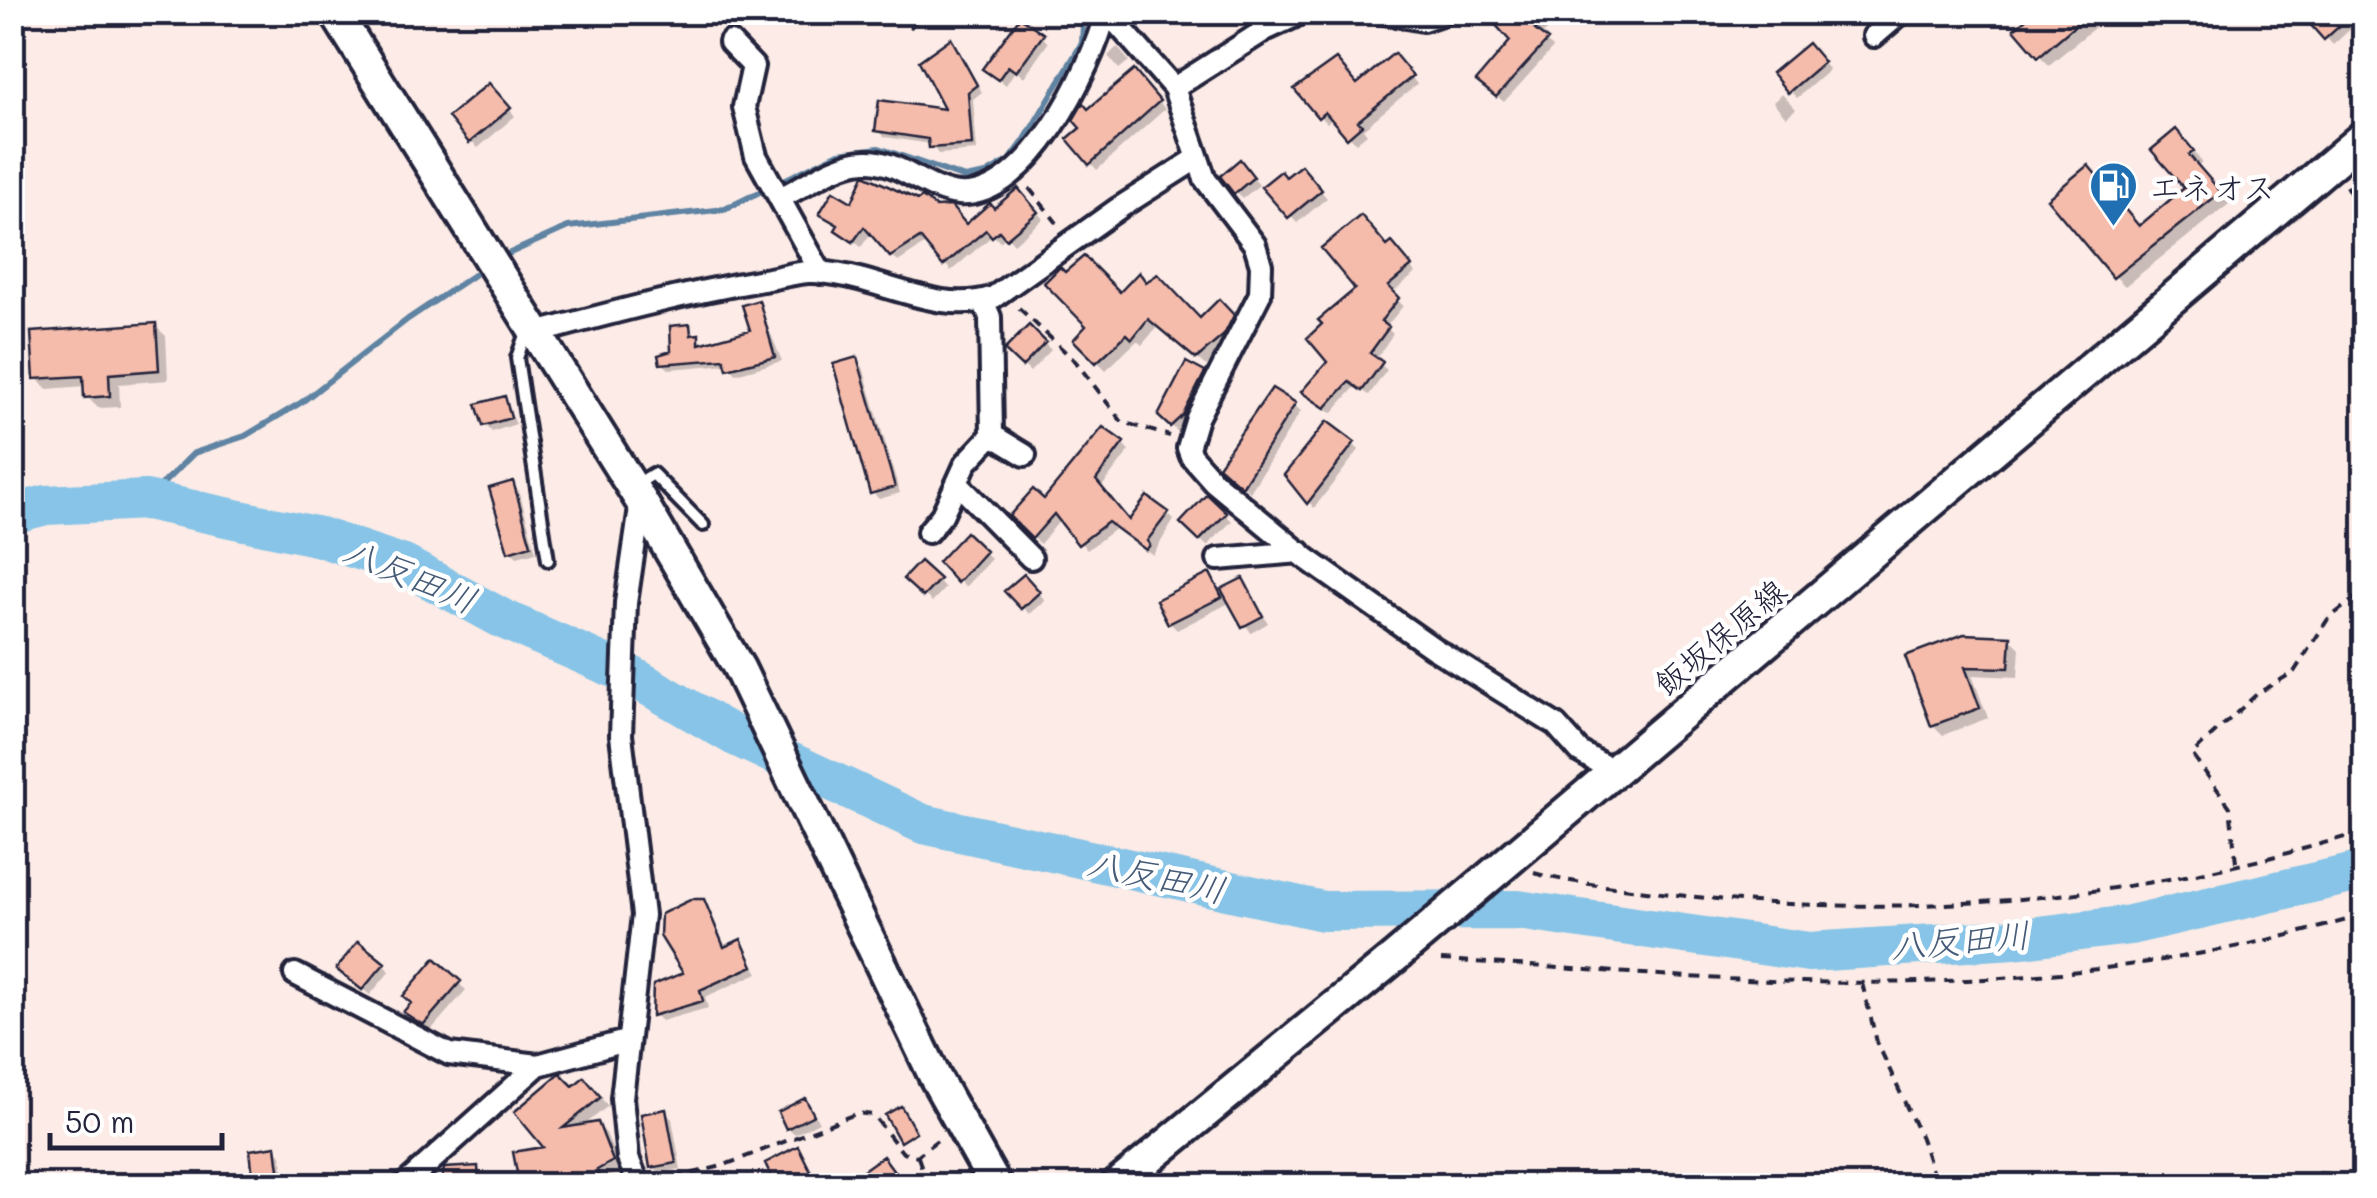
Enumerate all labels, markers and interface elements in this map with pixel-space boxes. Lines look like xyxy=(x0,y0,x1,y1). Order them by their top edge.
fuel station icon: エネオス xyxy=(2088,160,2140,228)
place label: エネオス xyxy=(2149,165,2275,207)
water label: 八反田川 xyxy=(338,525,484,623)
street label: 飯坂保原線 xyxy=(1644,568,1794,704)
water label: 八反田川 xyxy=(1084,838,1230,912)
water label: 八反田川 xyxy=(1888,910,2032,968)
scale bar xyxy=(50,1088,222,1150)
text: 50 m xyxy=(65,1101,135,1141)

